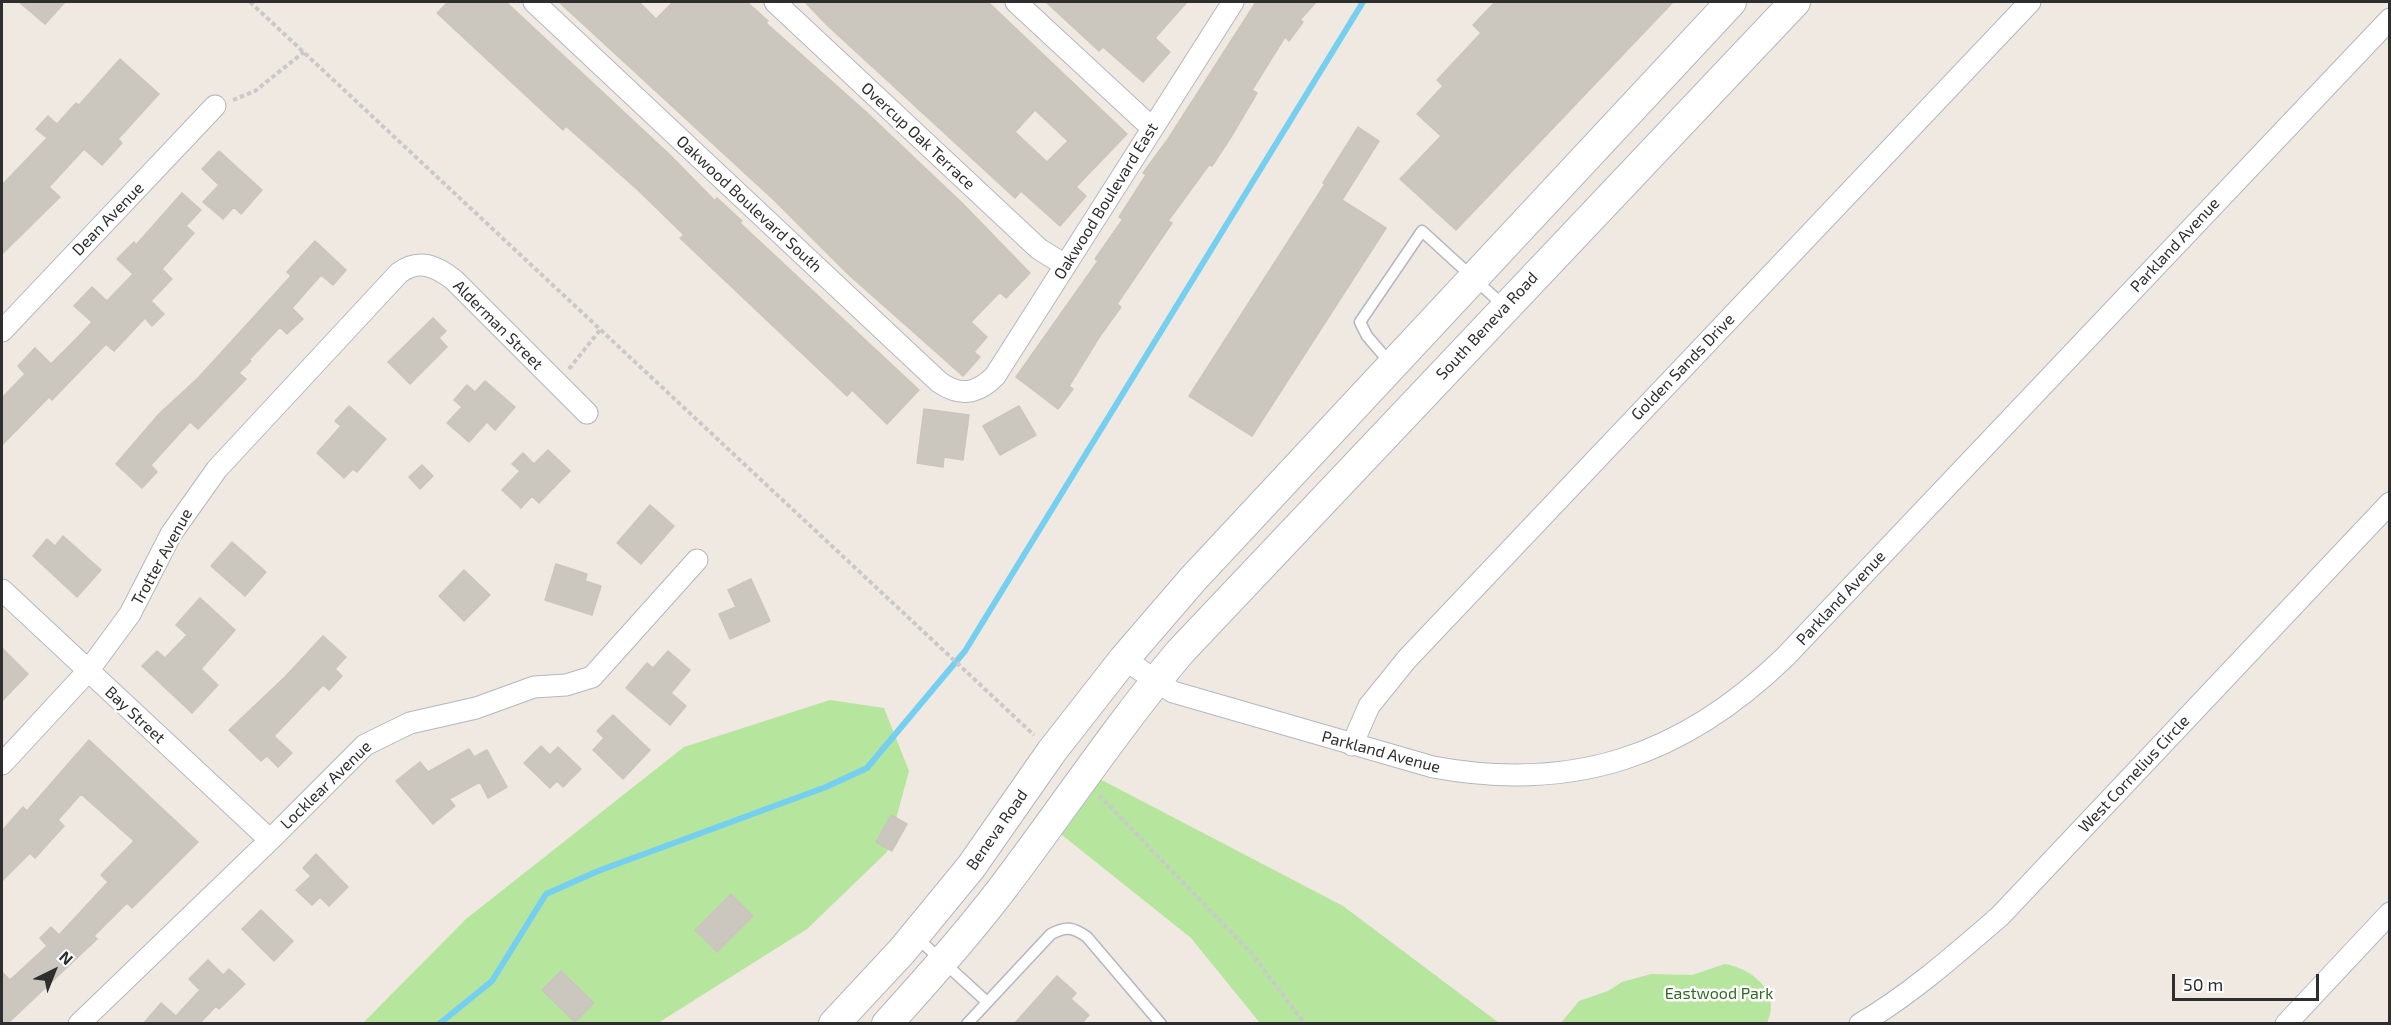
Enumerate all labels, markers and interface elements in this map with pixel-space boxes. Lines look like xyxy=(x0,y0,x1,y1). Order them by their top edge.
street label: Overcup Oak Terrace xyxy=(857,78,979,194)
street label: Oakwood Boulevard East xyxy=(1050,119,1162,283)
street label: Oakwood Boulevard South xyxy=(672,132,826,276)
street label: Dean Avenue xyxy=(68,178,148,260)
street label: Parkland Avenue xyxy=(2126,194,2224,296)
street label: South Beneva Road xyxy=(1432,268,1542,384)
street label: Alderman Street xyxy=(449,276,547,374)
street label: Golden Sands Drive xyxy=(1627,310,1739,424)
street label: Trotter Avenue xyxy=(128,505,196,609)
street label: Parkland Avenue xyxy=(1792,547,1890,649)
street label: Bay Street xyxy=(101,682,169,748)
street label: West Cornelius Circle xyxy=(2075,711,2193,837)
street label: Parkland Avenue xyxy=(1320,727,1442,777)
street label: Locklear Avenue xyxy=(277,737,375,833)
street label: Beneva Road xyxy=(962,786,1032,874)
north arrow xyxy=(24,941,84,1001)
text: N xyxy=(56,947,77,968)
scale bar xyxy=(2175,962,2322,1000)
text: 50 m xyxy=(2183,973,2223,995)
park label: Eastwood Park xyxy=(1665,984,1773,1004)

